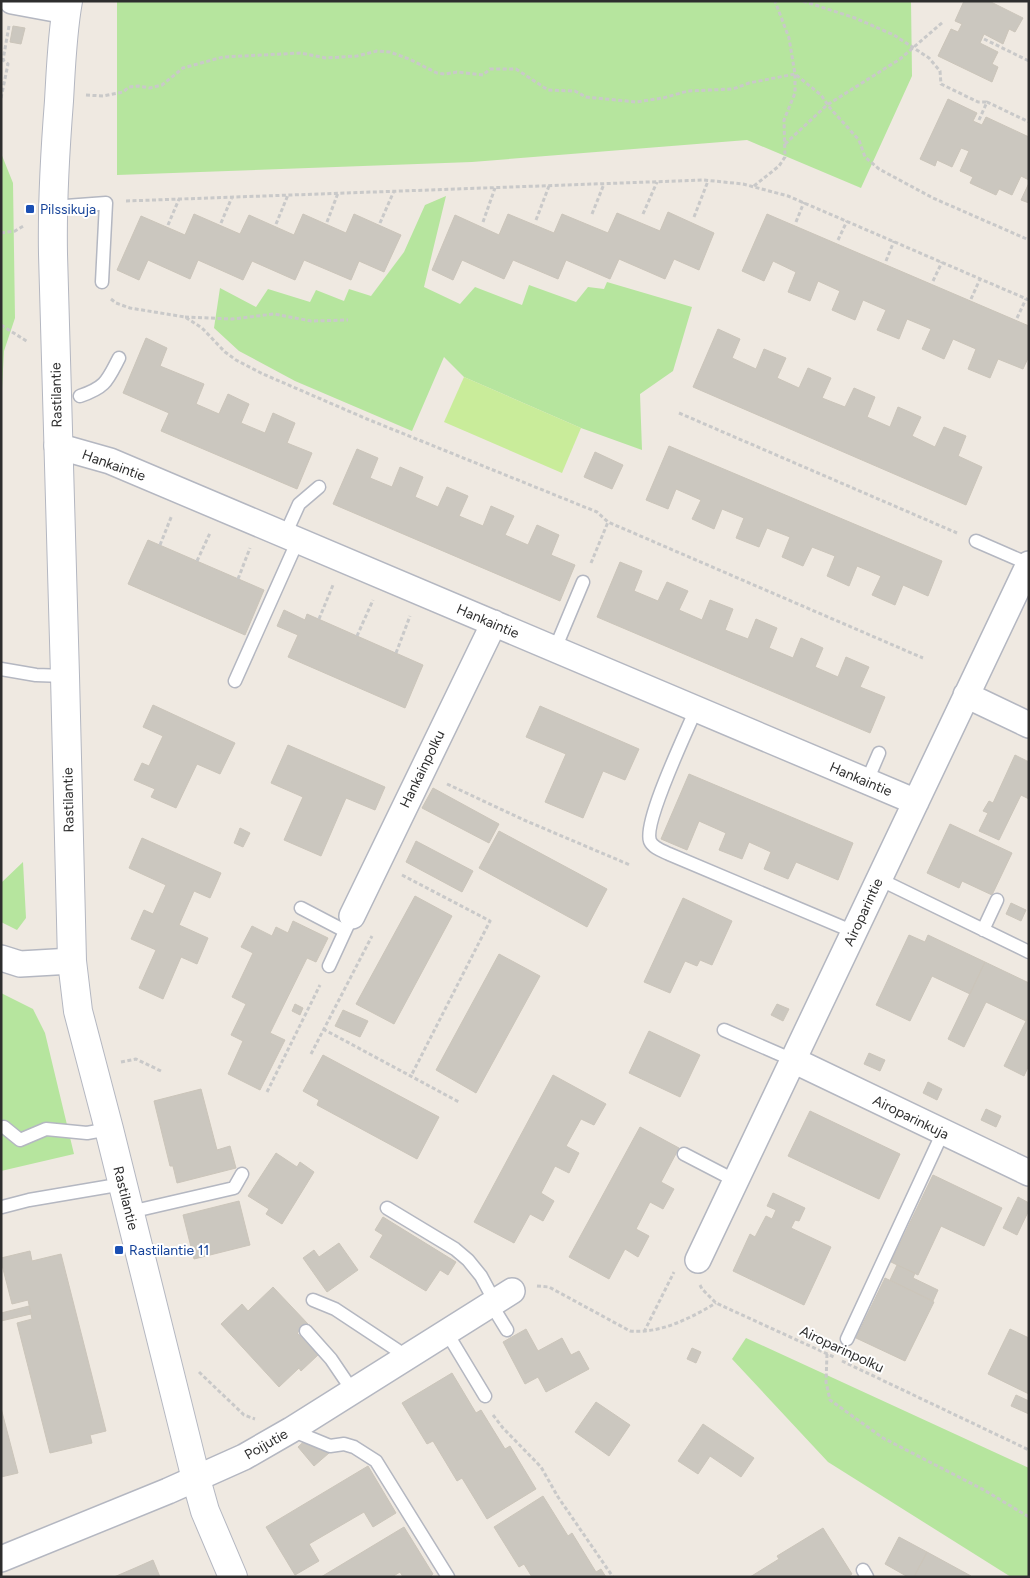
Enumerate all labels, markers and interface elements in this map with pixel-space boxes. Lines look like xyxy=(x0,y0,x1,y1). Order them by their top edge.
place label: Pilssikuja xyxy=(40,201,96,218)
marker: Pilssikuja xyxy=(24,203,36,215)
street label: Rastilantie xyxy=(47,362,66,428)
street label: Hankaintie xyxy=(80,446,148,485)
street label: Hankaintie xyxy=(454,601,522,642)
street label: Hankainpolku xyxy=(396,728,449,811)
street label: Hankaintie xyxy=(827,759,895,800)
street label: Rastilantie xyxy=(59,767,78,833)
street label: Airoparintie xyxy=(840,875,887,949)
street label: Airoparinkuja xyxy=(870,1092,951,1143)
street label: Rastilantie xyxy=(109,1164,142,1232)
place label: Rastilantie 11 xyxy=(129,1242,209,1259)
marker: Rastilantie 11 xyxy=(113,1244,125,1256)
street label: Airoparinpolku xyxy=(797,1323,887,1376)
street label: Poijutie xyxy=(242,1425,291,1464)

